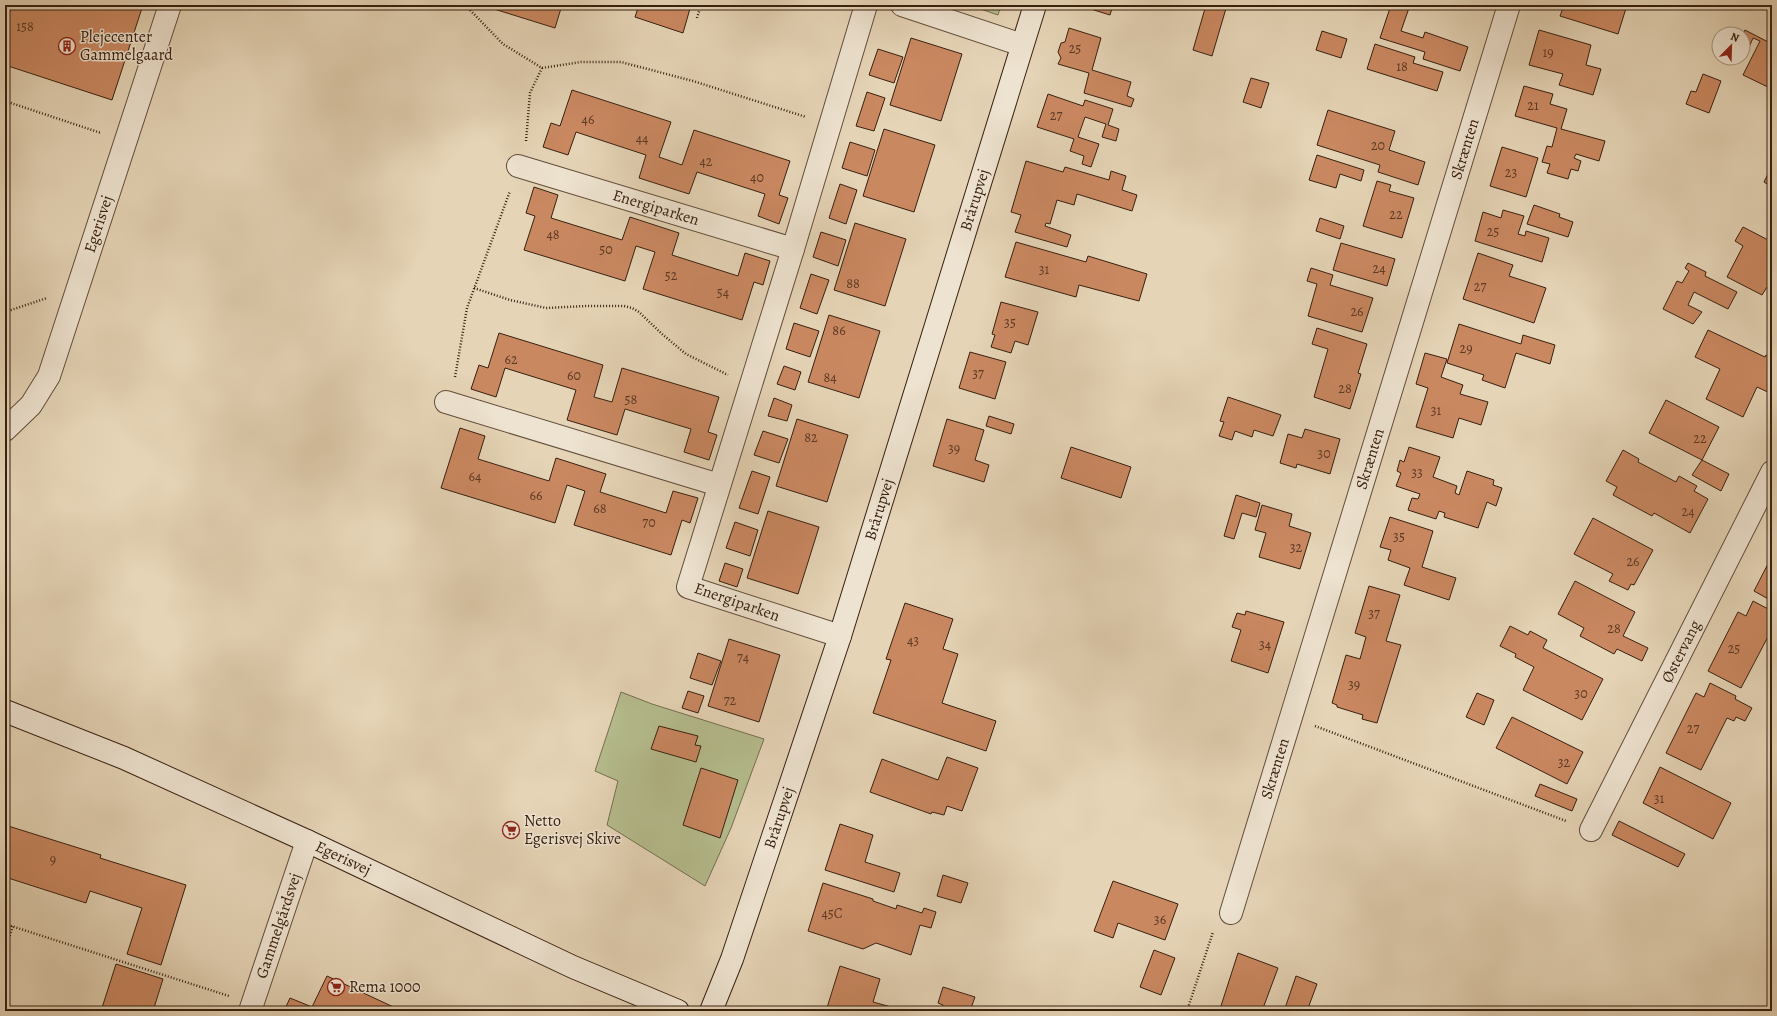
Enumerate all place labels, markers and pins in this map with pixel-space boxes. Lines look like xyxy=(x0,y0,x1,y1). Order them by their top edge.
place label: Plejecenter Gammelgaard xyxy=(80,26,173,66)
building icon: Plejecenter Gammelgaard xyxy=(57,36,77,56)
place label: Netto Egerisvej Skive xyxy=(524,810,621,850)
supermarket icon: Netto Egerisvej Skive xyxy=(501,820,521,840)
place label: Rema 1000 xyxy=(349,976,420,998)
supermarket icon: Rema 1000 xyxy=(326,977,346,997)

